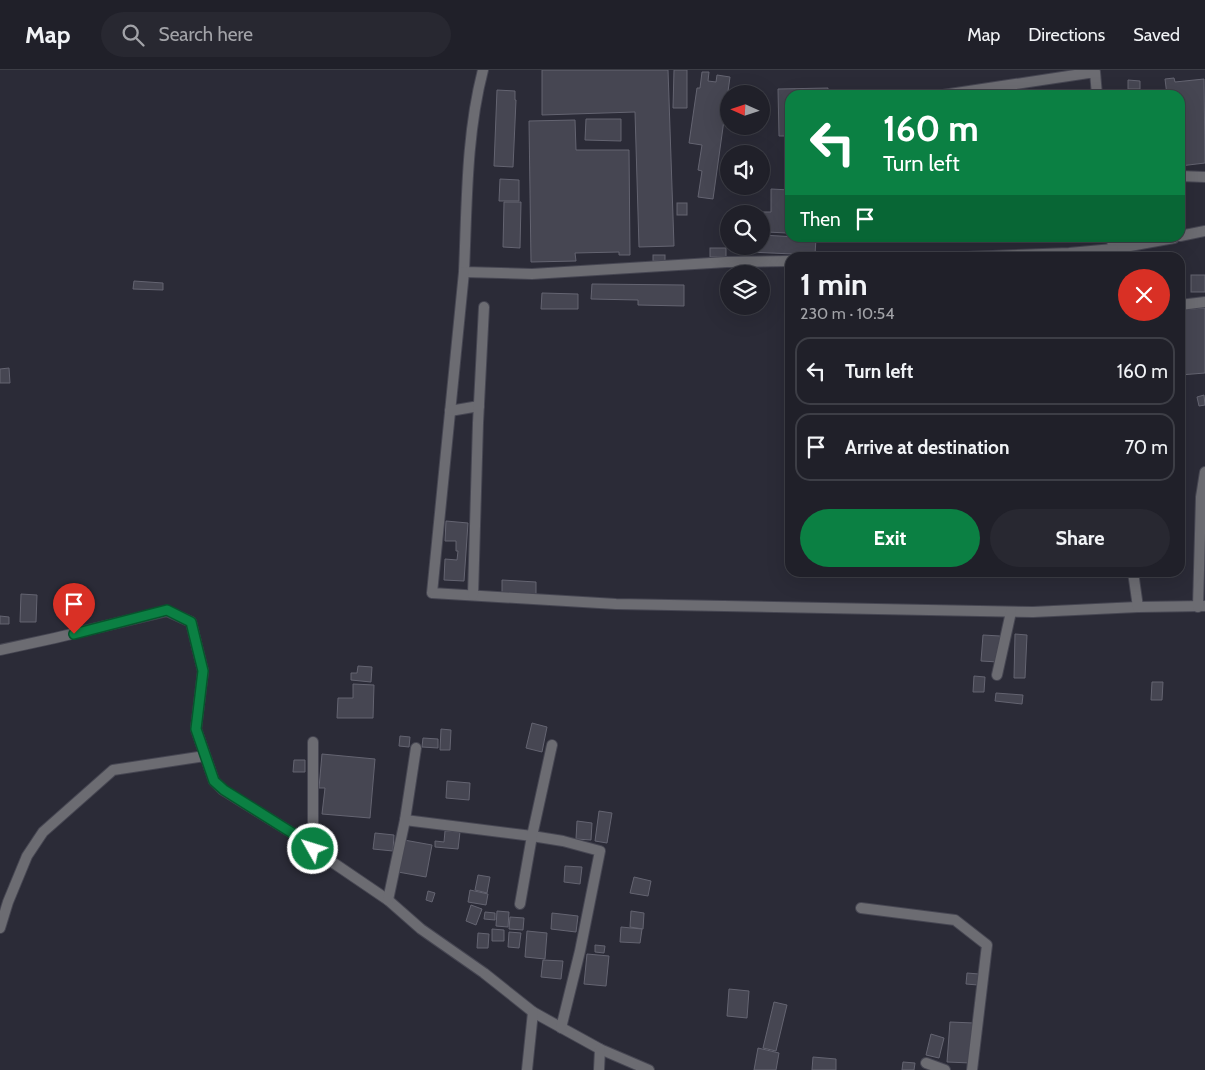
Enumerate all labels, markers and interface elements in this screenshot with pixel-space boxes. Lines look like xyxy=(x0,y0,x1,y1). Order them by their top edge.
search box xyxy=(101,12,451,57)
text: Map xyxy=(25,20,71,49)
icon: search xyxy=(119,21,147,49)
text: Search here xyxy=(159,23,253,46)
text: Map xyxy=(967,24,1000,46)
text: Directions xyxy=(1028,24,1105,46)
text: Saved xyxy=(1133,24,1180,46)
north arrow xyxy=(720,85,770,135)
map controls xyxy=(720,85,770,315)
text: 160 m xyxy=(883,107,979,150)
icon: left xyxy=(800,110,865,175)
button: sound xyxy=(720,145,770,195)
text: Turn left xyxy=(883,150,960,177)
button: search xyxy=(720,205,770,255)
icon: arrive xyxy=(851,205,879,233)
text: Then xyxy=(800,208,841,231)
button: layers xyxy=(720,265,770,315)
text: 1 min xyxy=(800,266,868,303)
button: close xyxy=(1118,269,1170,321)
text: 230 m · 10:54 xyxy=(800,304,894,323)
icon: left xyxy=(802,357,830,385)
text: Turn left xyxy=(845,360,913,383)
text: 160 m xyxy=(1117,360,1168,383)
icon: arrive xyxy=(802,433,830,461)
text: Arrive at destination xyxy=(845,436,1009,459)
text: 70 m xyxy=(1124,436,1168,459)
button: Exit xyxy=(800,509,980,567)
button: Share xyxy=(990,509,1170,567)
pin xyxy=(53,583,95,634)
icon: arrive xyxy=(60,590,88,618)
position arrow xyxy=(286,822,338,874)

